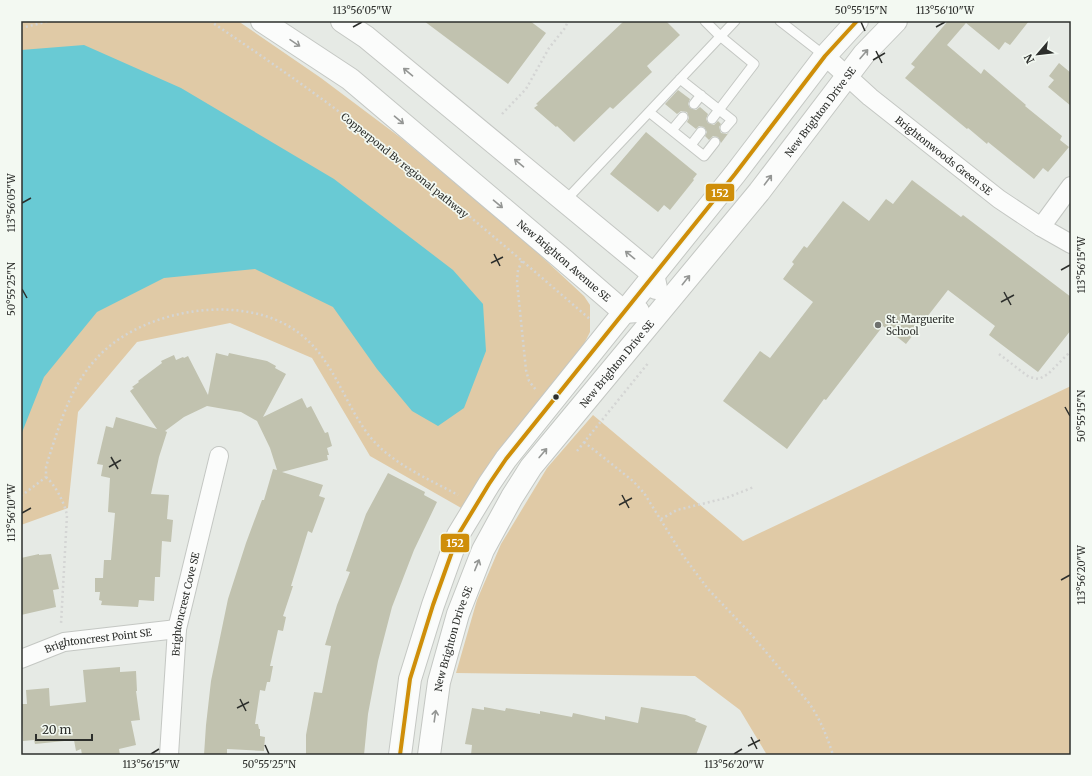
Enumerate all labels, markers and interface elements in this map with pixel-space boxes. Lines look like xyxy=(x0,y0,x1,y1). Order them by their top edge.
text: 113°56'05"W xyxy=(333,4,393,17)
text: 50°55'15"N xyxy=(835,4,887,17)
text: 113°56'10"W xyxy=(916,4,975,17)
north arrow xyxy=(1018,34,1058,74)
one-way arrow xyxy=(289,39,301,47)
one-way arrow xyxy=(859,49,869,59)
text: N xyxy=(1021,51,1037,66)
street label: New Brighton Drive SE xyxy=(782,64,859,160)
one-way arrow xyxy=(403,67,414,76)
street label: Copperpond Bv regional pathway xyxy=(338,110,471,221)
street label: Brightonwoods Green SE xyxy=(892,113,995,198)
one-way arrow xyxy=(393,116,404,125)
one-way arrow xyxy=(514,159,524,168)
text: 113°56'05"W xyxy=(5,172,18,232)
one-way arrow xyxy=(764,174,772,185)
line badge: 152 xyxy=(705,183,735,202)
text: 152 xyxy=(711,186,729,200)
one-way arrow xyxy=(493,200,503,209)
street label: New Brighton Avenue SE xyxy=(514,217,614,305)
text: 113°56'15"W xyxy=(1075,235,1088,294)
one-way arrow xyxy=(625,251,635,260)
text: 50°55'25"N xyxy=(5,262,18,316)
one-way arrow xyxy=(681,275,690,286)
place label: St. Marguerite School xyxy=(886,313,954,338)
street label: New Brighton Drive SE xyxy=(577,317,657,410)
marker: St. Marguerite School xyxy=(873,320,883,330)
text: 50°55'15"N xyxy=(1075,390,1088,442)
unlabelled marker xyxy=(551,392,561,402)
one-way arrow xyxy=(538,448,547,459)
text: 113°56'10"W xyxy=(5,483,18,542)
line badge: 152 xyxy=(440,533,470,553)
text: 152 xyxy=(446,536,464,550)
text: 113°56'20"W xyxy=(1075,544,1088,605)
street label: Brightoncrest Cove SE xyxy=(169,550,203,657)
one-way arrow xyxy=(474,559,482,571)
street label: New Brighton Drive SE xyxy=(432,584,476,692)
street label: Brightoncrest Point SE xyxy=(43,626,153,656)
one-way arrow xyxy=(431,710,439,723)
scale bar xyxy=(36,716,92,742)
text: 20 m xyxy=(42,722,71,737)
text: 113°56'15"W xyxy=(122,758,181,771)
text: 50°55'25"N xyxy=(242,758,296,771)
text: 113°56'20"W xyxy=(704,758,765,771)

